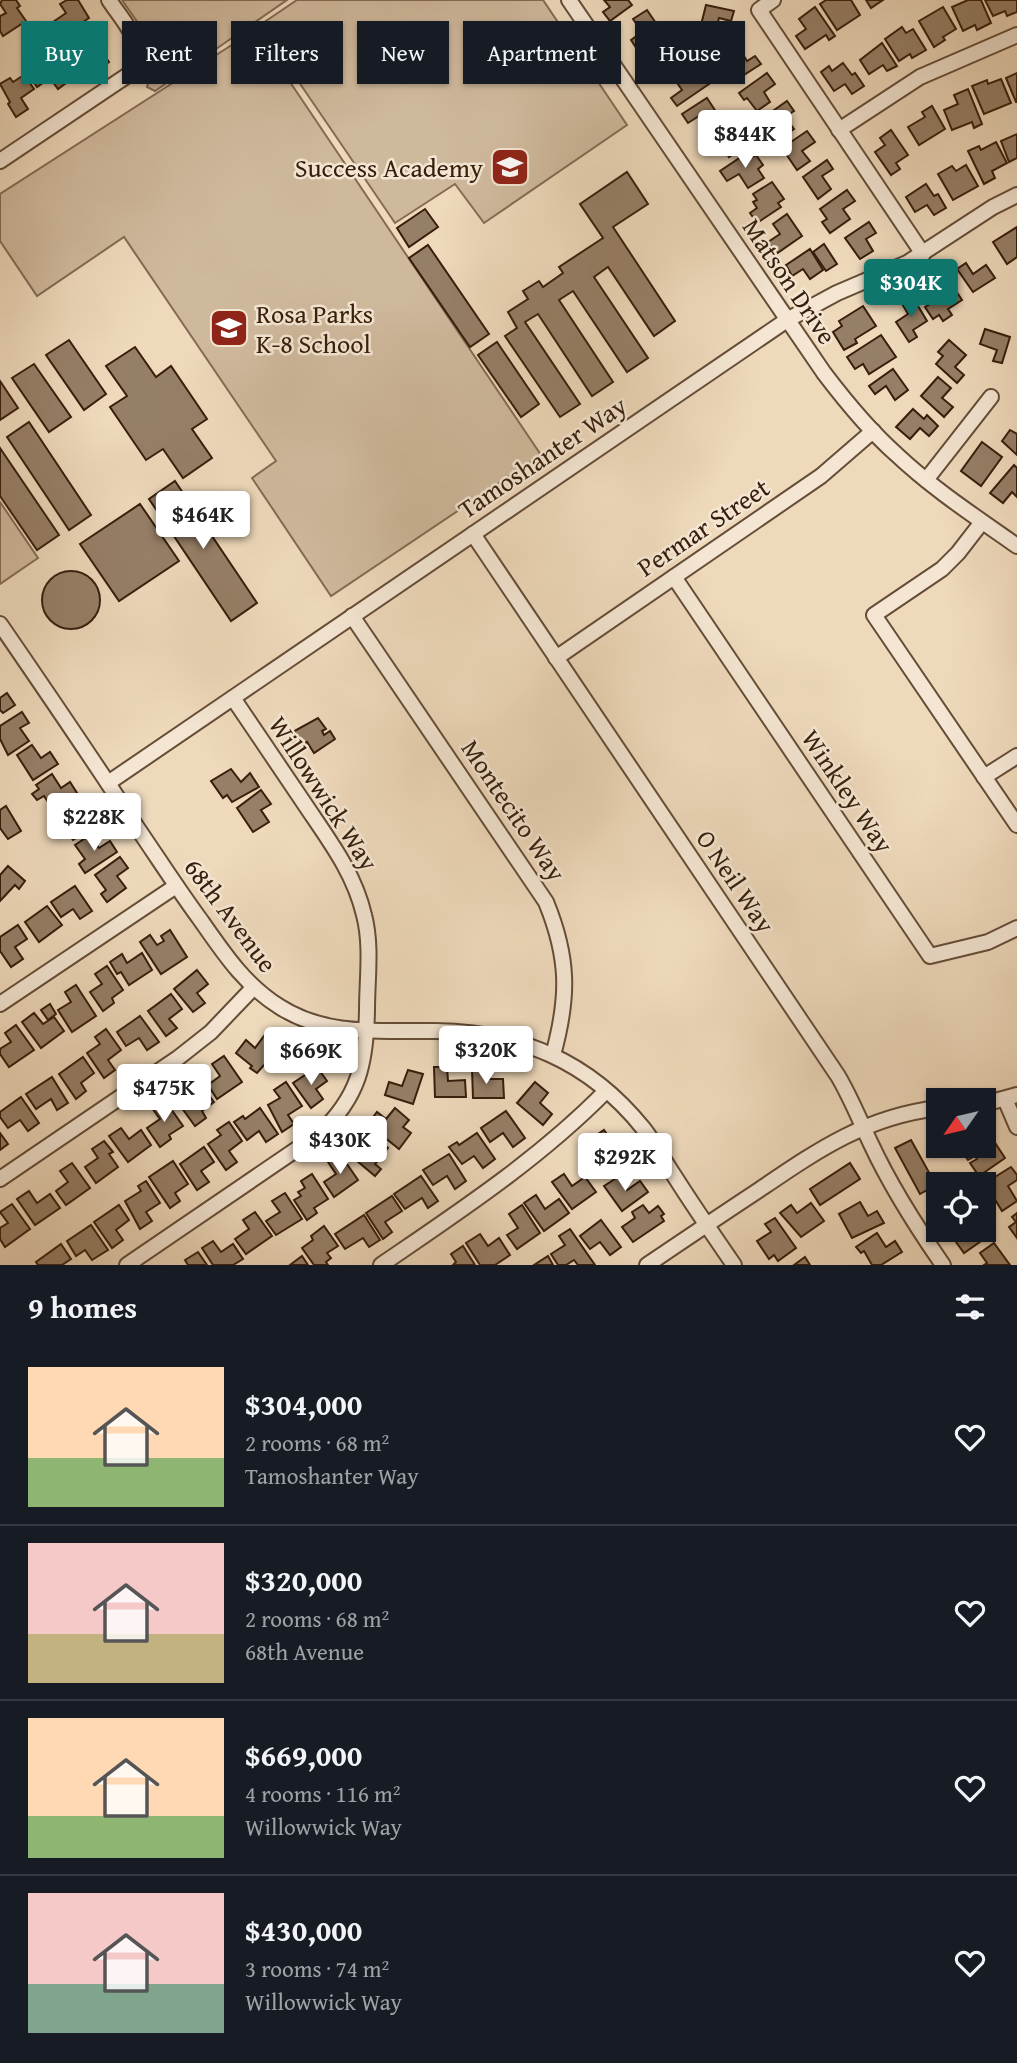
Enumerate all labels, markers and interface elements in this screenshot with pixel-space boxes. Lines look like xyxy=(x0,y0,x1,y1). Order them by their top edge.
chip: Buy xyxy=(21,21,108,84)
chip: Rent xyxy=(122,21,217,84)
chip: Filters xyxy=(231,21,343,84)
chip: New xyxy=(357,21,449,84)
chip: Apartment xyxy=(463,21,621,84)
chip: House xyxy=(635,21,745,84)
pin: $844K xyxy=(696,110,794,170)
text: $844K xyxy=(714,116,776,149)
school or university icon: Success Academy xyxy=(489,146,531,188)
place label: Success Academy xyxy=(295,148,483,187)
street label: Matson Drive xyxy=(733,210,847,352)
pin: $304K xyxy=(862,260,960,319)
text: $304K xyxy=(880,265,942,298)
place label: Rosa Parks K-8 School xyxy=(256,294,373,363)
school or university icon: Rosa Parks K-8 School xyxy=(208,307,250,349)
street label: Tamoshanter Way xyxy=(450,386,634,528)
street label: Permar Street xyxy=(629,468,777,586)
pin: $464K xyxy=(154,491,252,551)
text: $464K xyxy=(172,497,234,530)
street label: Willowwick Way xyxy=(259,708,389,878)
street label: Winkley Way xyxy=(792,721,904,861)
street label: Montecito Way xyxy=(452,731,576,889)
pin: $228K xyxy=(45,794,143,853)
text: $228K xyxy=(63,799,125,832)
street label: O Neil Way xyxy=(687,821,785,941)
street label: 68th Avenue xyxy=(175,850,287,980)
pin: $320K xyxy=(437,1026,535,1086)
pin: $669K xyxy=(262,1028,360,1087)
text: $320K xyxy=(455,1032,517,1065)
text: $669K xyxy=(280,1033,342,1066)
pin: $475K xyxy=(115,1064,213,1124)
text: $475K xyxy=(133,1070,195,1103)
north arrow xyxy=(926,1088,996,1158)
map controls xyxy=(926,1088,996,1242)
pin: $430K xyxy=(291,1116,389,1176)
text: $430K xyxy=(309,1122,371,1155)
pin: $292K xyxy=(576,1134,674,1193)
text: $292K xyxy=(594,1139,656,1172)
button: locate xyxy=(926,1172,996,1242)
text: 9 homes xyxy=(28,1285,137,1329)
icon: filters xyxy=(951,1288,989,1326)
text: $304,000 xyxy=(245,1382,362,1426)
icon: home xyxy=(84,1395,168,1479)
icon: heart xyxy=(951,1418,989,1456)
text: 2 rooms · 68 m² xyxy=(245,1426,389,1459)
text: Tamoshanter Way xyxy=(245,1459,419,1492)
text: $320,000 xyxy=(245,1558,362,1602)
icon: home xyxy=(84,1571,168,1655)
icon: heart xyxy=(951,1594,989,1632)
text: 2 rooms · 68 m² xyxy=(245,1602,389,1635)
text: 68th Avenue xyxy=(245,1635,364,1668)
text: $669,000 xyxy=(245,1733,362,1777)
icon: home xyxy=(84,1746,168,1830)
icon: heart xyxy=(951,1769,989,1807)
text: 4 rooms · 116 m² xyxy=(245,1777,400,1810)
text: Willowwick Way xyxy=(245,1810,402,1843)
text: $430,000 xyxy=(245,1908,362,1952)
icon: home xyxy=(84,1921,168,2005)
icon: heart xyxy=(951,1944,989,1982)
text: 3 rooms · 74 m² xyxy=(245,1952,389,1985)
text: Willowwick Way xyxy=(245,1985,402,2018)

